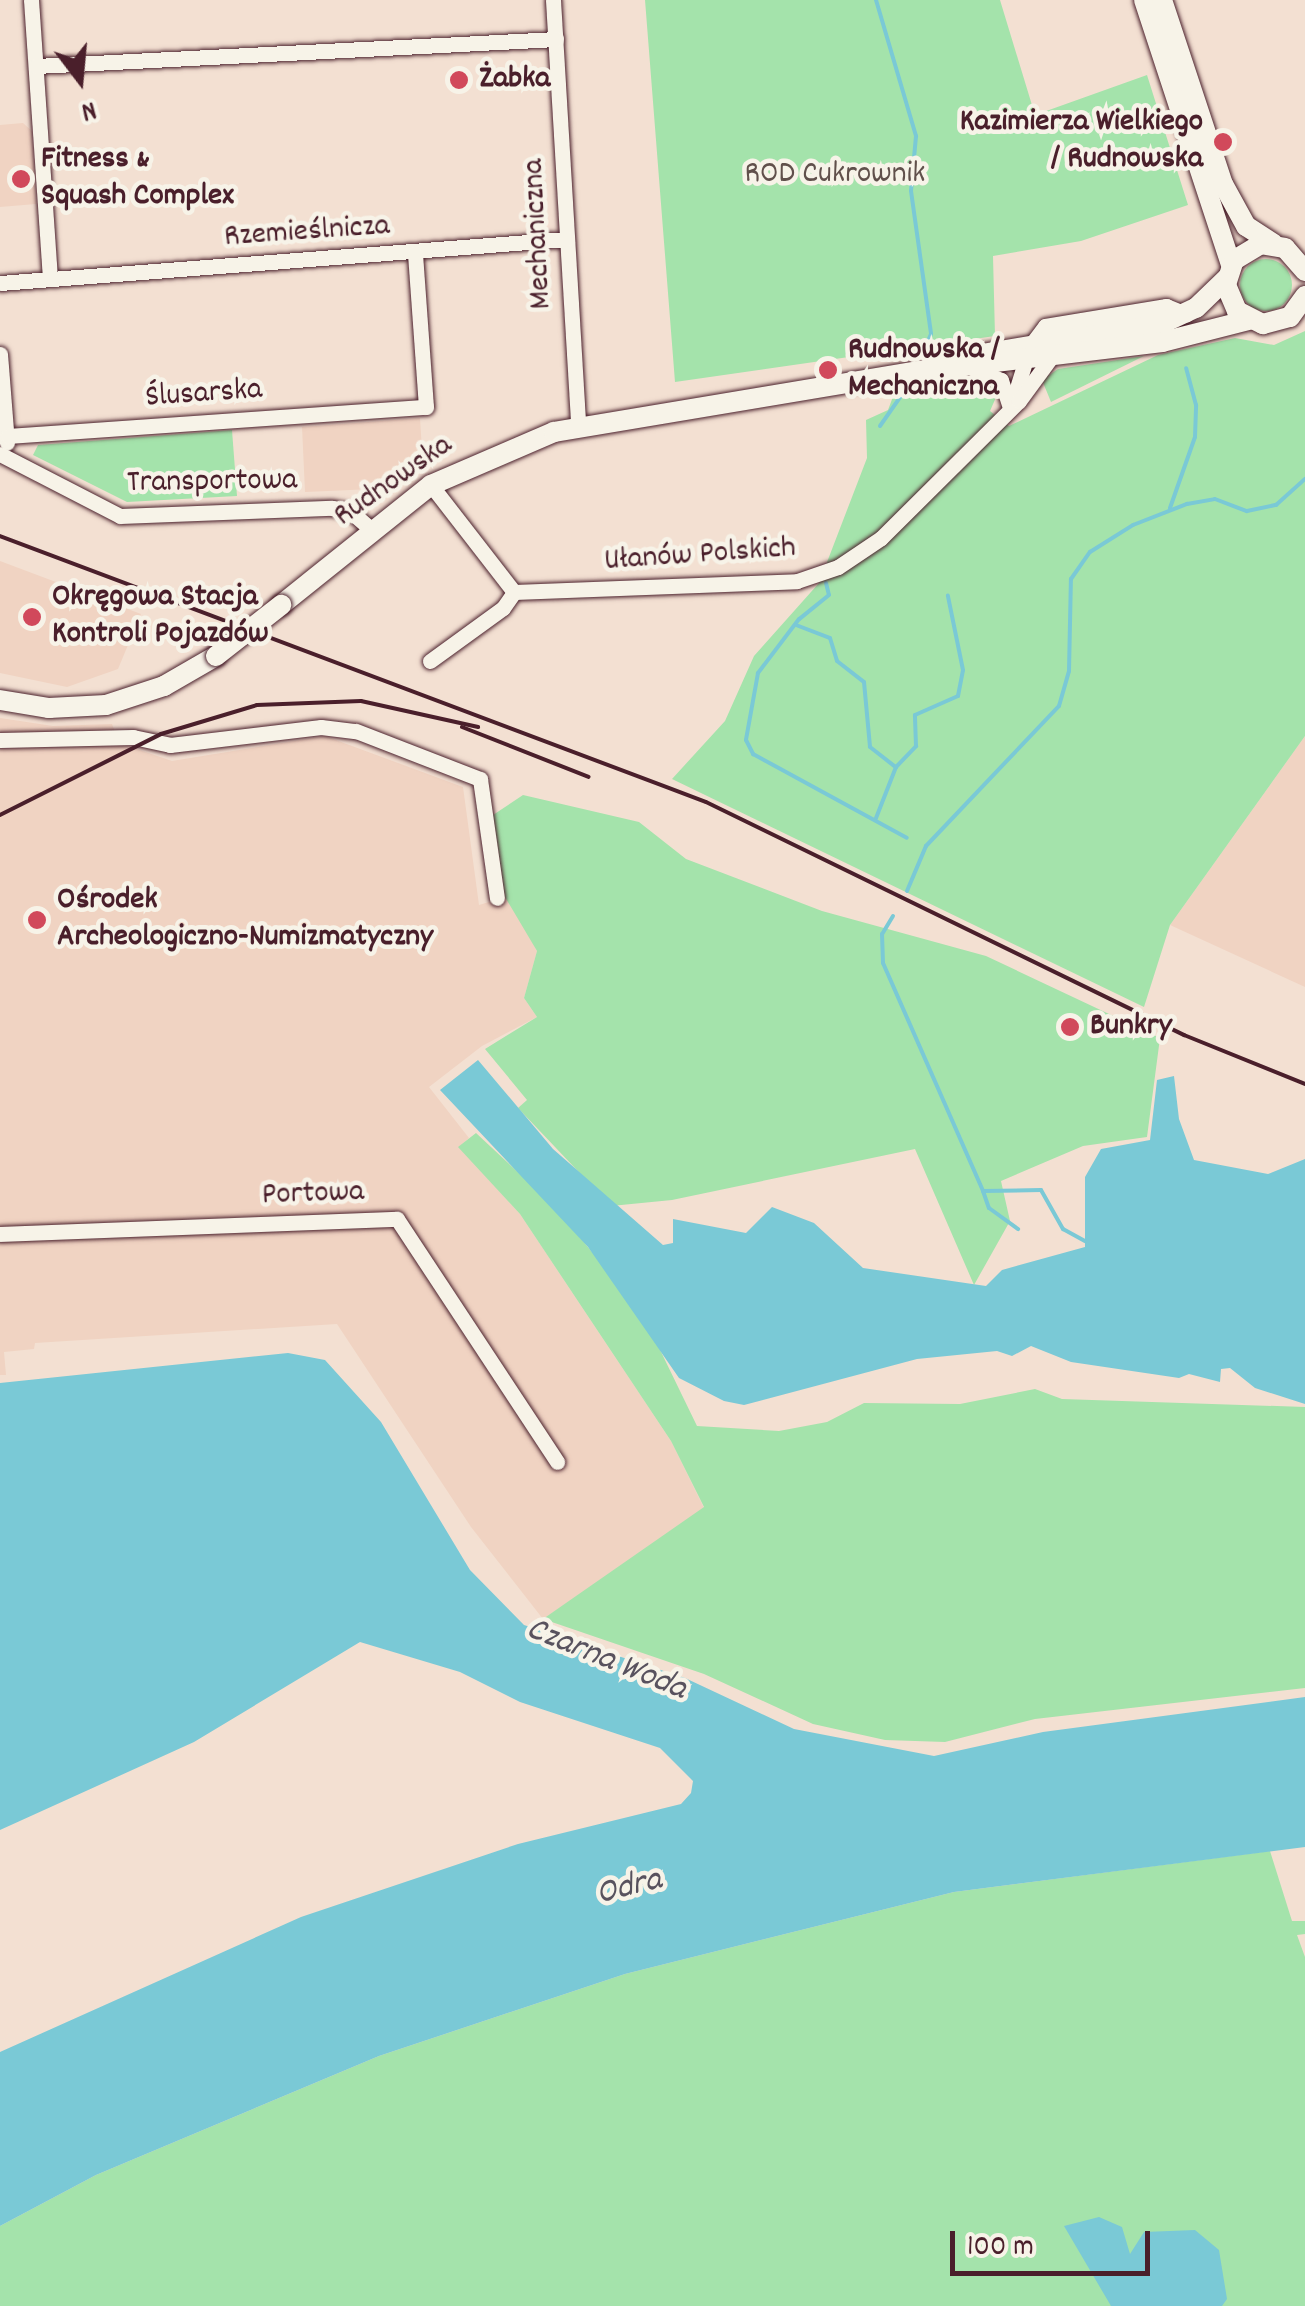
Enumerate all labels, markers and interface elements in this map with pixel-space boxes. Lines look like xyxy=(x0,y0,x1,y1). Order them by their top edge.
north arrow xyxy=(30,30,130,130)
place label: Żabka xyxy=(479,61,550,99)
marker: Żabka xyxy=(448,69,470,91)
text: N xyxy=(76,88,100,130)
place label: Kazimierza Wielkiego / Rudnowska xyxy=(960,105,1203,180)
marker: Kazimierza Wielkiego / Rudnowska xyxy=(1212,131,1234,153)
place label: Fitness & Squash Complex xyxy=(41,142,234,217)
park label: ROD Cukrownik xyxy=(745,156,925,194)
street label: Mechaniczna xyxy=(516,158,562,310)
marker: Fitness & Squash Complex xyxy=(10,168,32,190)
street label: Rzemieślnicza xyxy=(223,208,391,258)
place label: Rudnowska / Mechaniczna xyxy=(848,333,1000,408)
marker: Rudnowska / Mechaniczna xyxy=(817,359,839,381)
street label: Ślusarska xyxy=(145,372,263,418)
street label: Rudnowska xyxy=(327,427,461,537)
street label: Transportowa xyxy=(126,462,298,504)
street label: Ułanów Polskich xyxy=(603,530,797,582)
place label: Okręgowa Stacja Kontroli Pojazdów xyxy=(52,580,269,655)
marker: Okręgowa Stacja Kontroli Pojazdów xyxy=(21,606,43,628)
place label: Ośrodek Archeologiczno-Numizmatyczny xyxy=(57,883,433,958)
marker: Ośrodek Archeologiczno-Numizmatyczny xyxy=(26,909,48,931)
place label: Bunkry xyxy=(1090,1008,1172,1046)
marker: Bunkry xyxy=(1059,1016,1081,1038)
street label: Portowa xyxy=(261,1174,365,1216)
water label: Czarna Woda xyxy=(520,1609,692,1711)
water label: Odra xyxy=(592,1860,666,1916)
scale bar xyxy=(955,2211,1155,2273)
text: 100 m xyxy=(967,2227,1034,2270)

